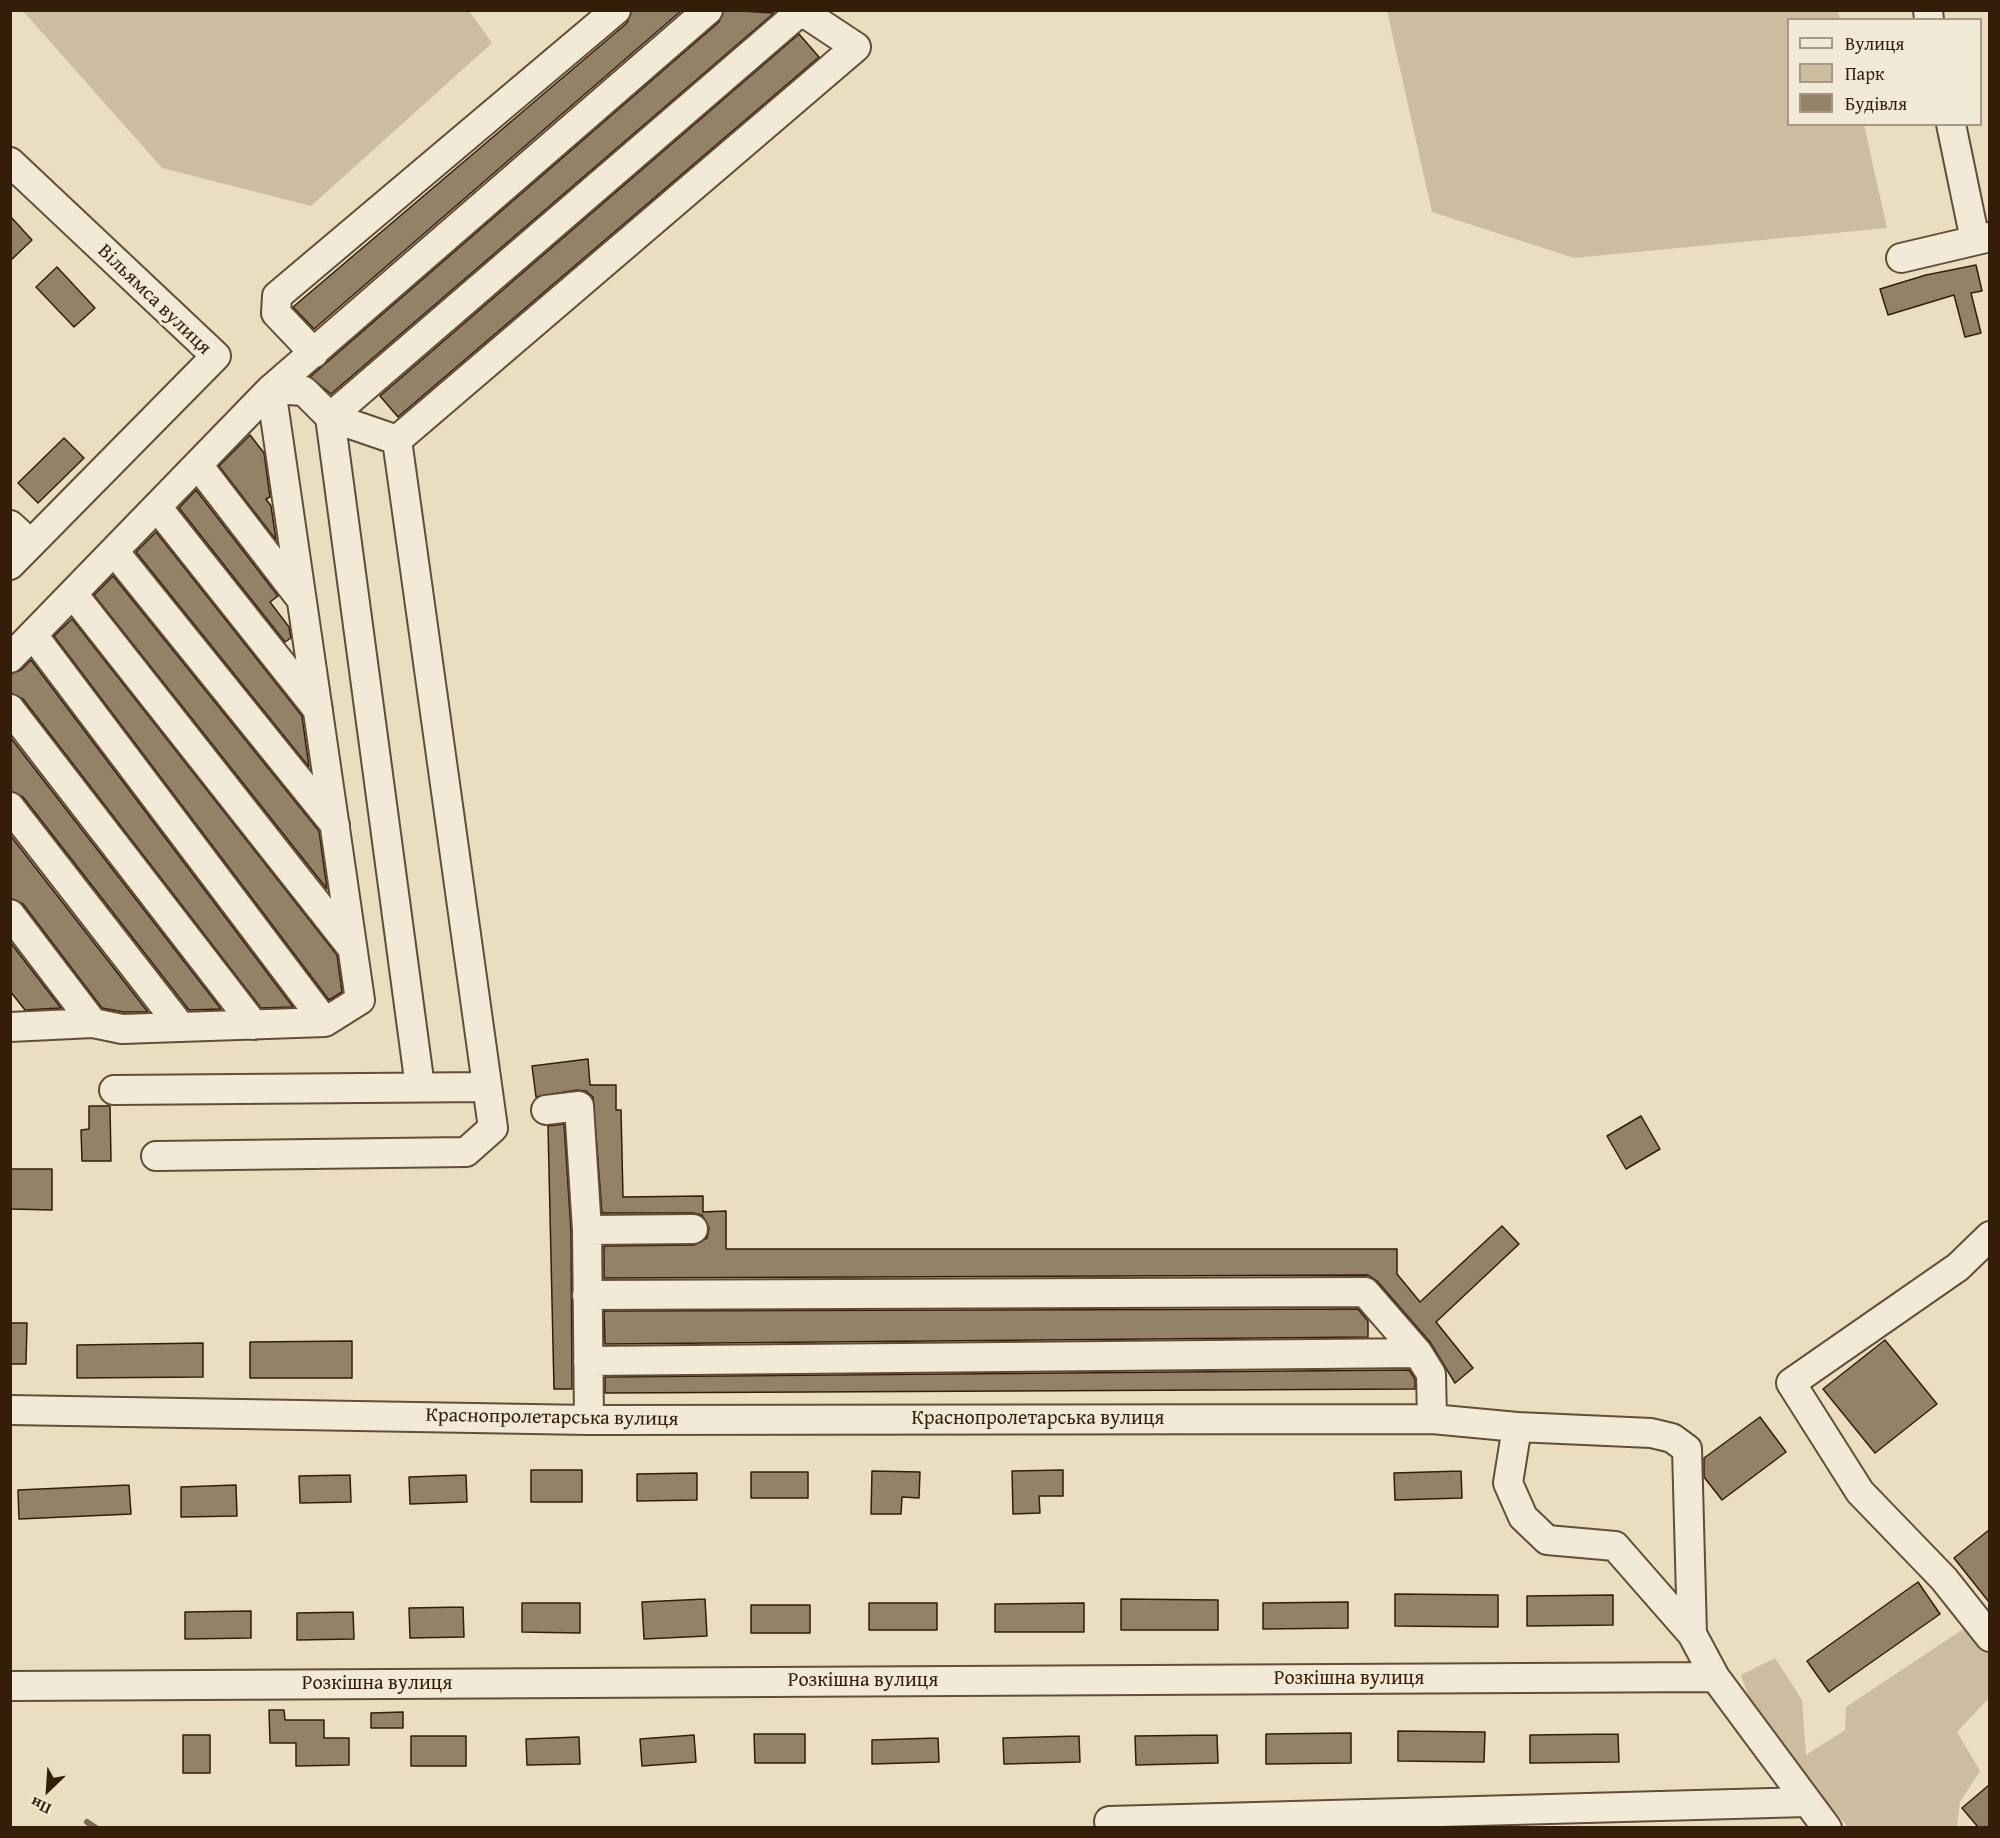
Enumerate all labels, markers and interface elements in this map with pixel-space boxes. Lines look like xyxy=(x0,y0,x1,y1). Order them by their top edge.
legend xyxy=(1787,18,1982,126)
text: Вулиця xyxy=(1845,30,1904,57)
text: Парк xyxy=(1845,60,1884,87)
text: Будівля xyxy=(1845,90,1907,117)
street label: Вільямса вулиця xyxy=(92,240,216,360)
street label: Краснопролетарська вулиця xyxy=(425,1404,679,1432)
street label: Краснопролетарська вулиця xyxy=(912,1407,1164,1431)
street label: Розкішна вулиця xyxy=(1274,1667,1424,1691)
street label: Розкішна вулиця xyxy=(788,1669,938,1693)
street label: Розкішна вулиця xyxy=(302,1672,452,1696)
north arrow xyxy=(18,1760,78,1820)
text: Пн xyxy=(26,1791,55,1822)

